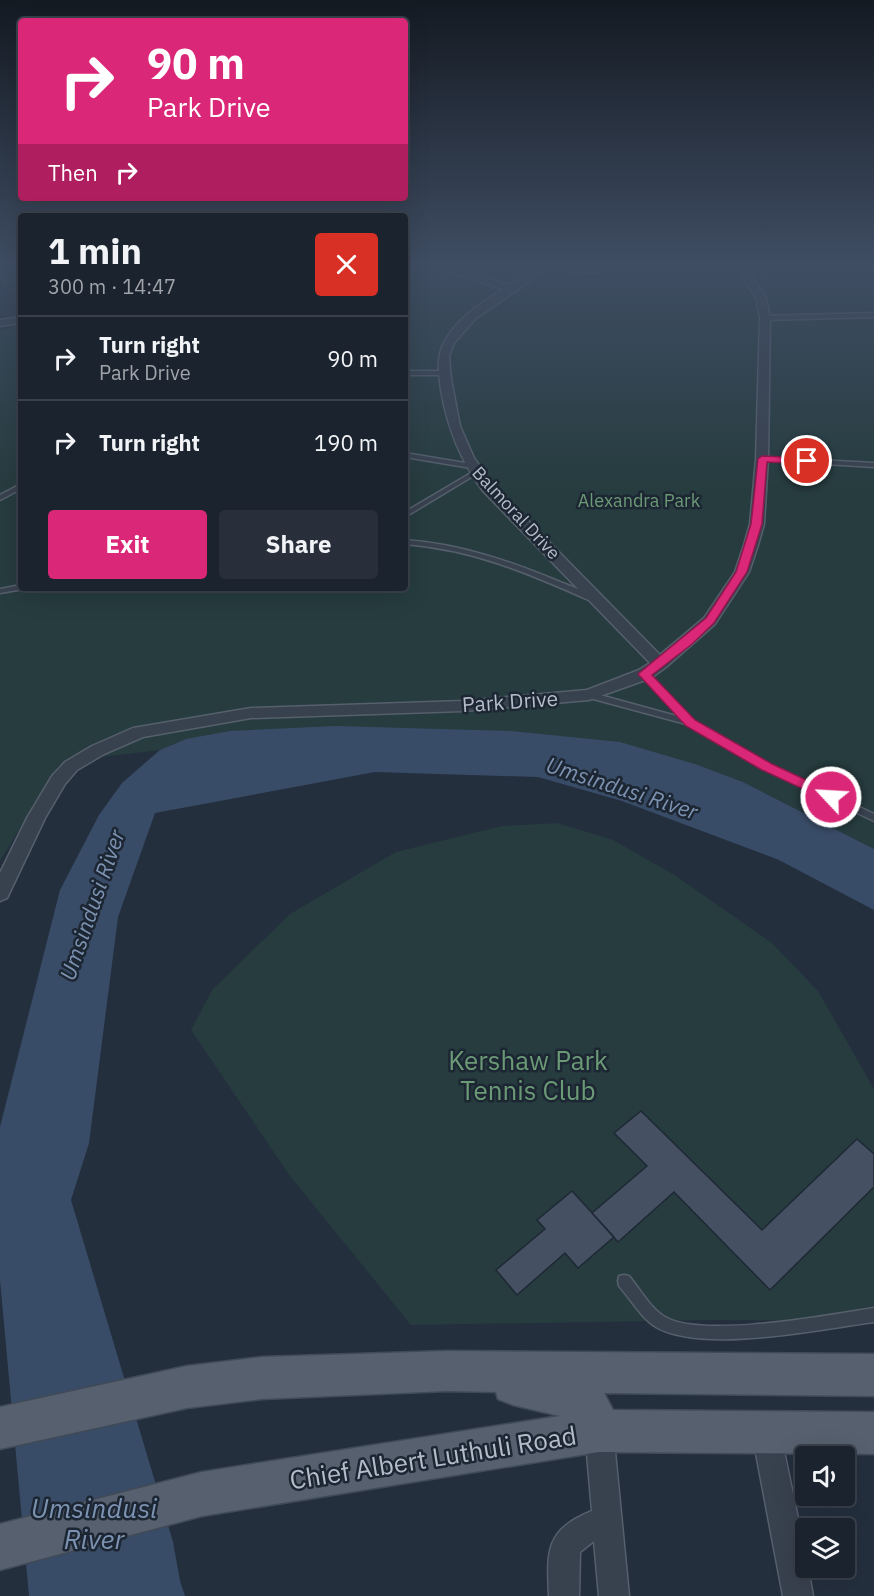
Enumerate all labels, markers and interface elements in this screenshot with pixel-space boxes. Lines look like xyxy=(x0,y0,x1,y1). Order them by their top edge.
text: 90 m xyxy=(147,36,245,91)
icon: right xyxy=(48,42,126,120)
text: Park Drive xyxy=(147,89,271,124)
icon: right xyxy=(110,156,143,189)
text: Then xyxy=(48,158,98,187)
text: 1 min xyxy=(48,227,142,274)
button: close xyxy=(315,233,378,296)
text: 300 m · 14:47 xyxy=(48,273,176,300)
text: Turn right xyxy=(99,330,200,359)
icon: right xyxy=(48,342,81,375)
text: 90 m xyxy=(327,344,378,373)
text: Park Drive xyxy=(99,359,191,386)
icon: right xyxy=(48,426,81,459)
text: Turn right xyxy=(99,428,200,457)
text: 190 m xyxy=(314,428,378,457)
pin xyxy=(781,435,832,486)
icon: arrive xyxy=(790,444,823,477)
street label: Balmoral Drive xyxy=(467,461,565,564)
park label: Alexandra Park xyxy=(578,489,701,512)
button: Exit xyxy=(48,510,207,579)
button: Share xyxy=(219,510,378,579)
street label: Park Drive xyxy=(461,684,559,718)
water label: Umsindusi River xyxy=(543,749,702,826)
position arrow xyxy=(799,765,863,829)
water label: Umsindusi River xyxy=(52,825,131,984)
park label: Kershaw Park Tennis Club xyxy=(448,1043,608,1107)
street label: Chief Albert Luthuli Road xyxy=(287,1418,579,1496)
map controls xyxy=(795,1446,855,1578)
button: sound xyxy=(795,1446,855,1506)
water label: Umsindusi River xyxy=(31,1490,158,1556)
button: layers xyxy=(795,1518,855,1578)

